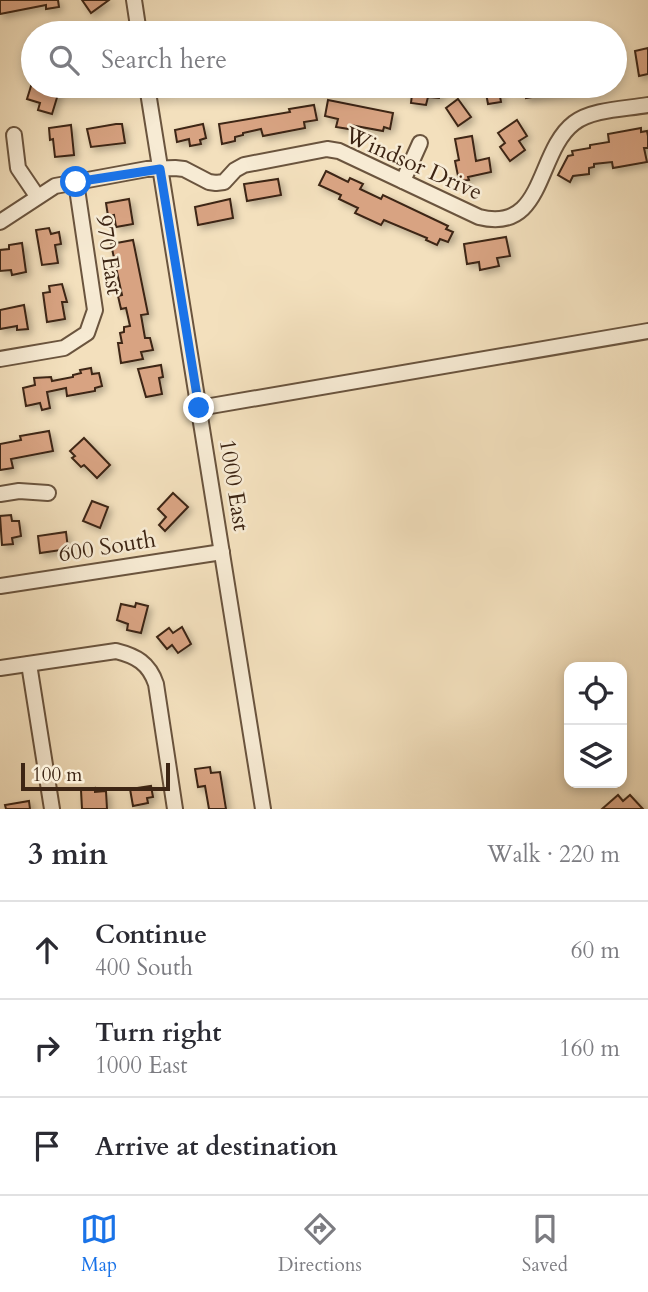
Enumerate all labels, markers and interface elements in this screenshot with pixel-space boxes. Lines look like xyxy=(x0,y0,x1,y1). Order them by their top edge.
search box xyxy=(21,21,627,98)
icon: search xyxy=(45,41,83,79)
text: Search here xyxy=(101,42,227,77)
street label: Windsor Drive xyxy=(339,119,487,208)
route start xyxy=(60,166,91,197)
street label: 970 East xyxy=(89,213,130,297)
route end xyxy=(183,392,214,423)
street label: 1000 East xyxy=(212,437,257,533)
street label: 600 South xyxy=(56,523,158,569)
map controls xyxy=(564,662,627,788)
button: locate xyxy=(564,662,627,725)
button: layers xyxy=(564,725,627,788)
scale bar xyxy=(21,760,170,792)
text: 100 m xyxy=(32,762,82,788)
text: 3 min xyxy=(28,834,108,875)
text: Walk · 220 m xyxy=(487,839,620,870)
text: Continue xyxy=(95,917,207,952)
icon: ahead xyxy=(28,931,66,969)
text: 60 m xyxy=(571,935,620,966)
text: 400 South xyxy=(95,952,193,983)
text: Turn right xyxy=(95,1015,222,1050)
icon: right xyxy=(28,1029,66,1067)
text: 160 m xyxy=(559,1033,620,1064)
text: 1000 East xyxy=(95,1050,187,1081)
icon: arrive xyxy=(28,1127,66,1165)
text: Arrive at destination xyxy=(95,1129,338,1164)
tab: Map xyxy=(80,1210,118,1278)
tab: Directions xyxy=(278,1210,362,1278)
tab: Saved xyxy=(522,1210,568,1278)

